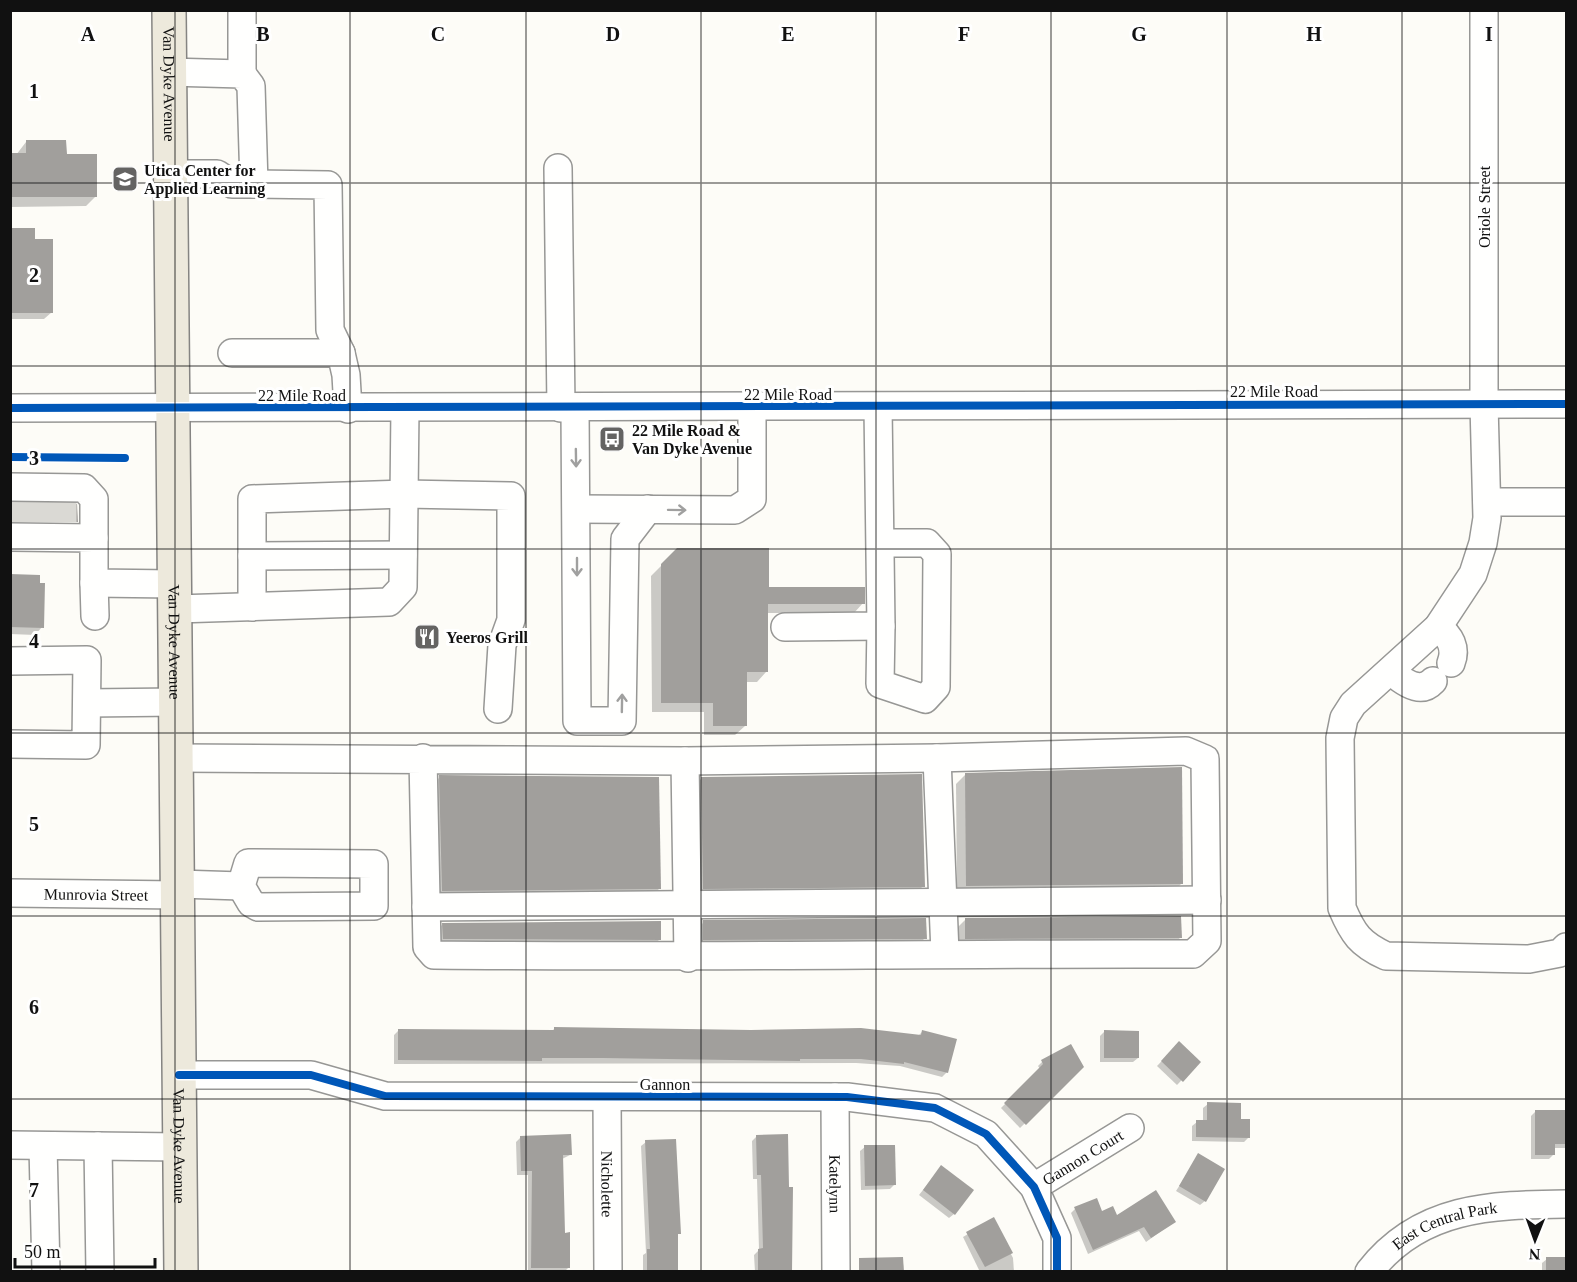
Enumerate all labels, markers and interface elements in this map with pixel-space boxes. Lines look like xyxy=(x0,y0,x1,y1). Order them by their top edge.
text: A xyxy=(81,23,96,45)
text: B xyxy=(256,23,270,45)
text: C xyxy=(431,23,445,45)
text: D xyxy=(606,23,620,45)
text: E xyxy=(781,23,795,45)
text: F xyxy=(958,23,970,45)
text: G xyxy=(1131,23,1147,45)
text: H xyxy=(1306,23,1322,45)
text: I xyxy=(1485,23,1493,45)
street label: Van Dyke Avenue xyxy=(160,26,178,142)
text: 1 xyxy=(29,80,39,102)
place label: Utica Center for Applied Learning xyxy=(144,162,265,198)
school or university icon: Utica Center for Applied Learning xyxy=(110,164,140,194)
street label: Oriole Street xyxy=(1476,165,1493,248)
text: 2 xyxy=(29,264,39,286)
street label: 22 Mile Road xyxy=(1230,383,1318,400)
street label: 22 Mile Road xyxy=(744,386,832,403)
street label: 22 Mile Road xyxy=(258,387,346,404)
place label: 22 Mile Road & Van Dyke Avenue xyxy=(632,422,752,458)
bus stop icon: 22 Mile Road & Van Dyke Avenue xyxy=(597,424,627,454)
text: 3 xyxy=(29,447,39,469)
one-way arrow xyxy=(570,448,581,468)
one-way arrow xyxy=(667,504,687,516)
one-way arrow xyxy=(571,557,583,577)
street label: Van Dyke Avenue xyxy=(165,584,184,700)
restaurant icon: Yeeros Grill xyxy=(412,622,442,652)
place label: Yeeros Grill xyxy=(446,629,528,646)
text: 4 xyxy=(29,630,39,652)
one-way arrow xyxy=(616,693,628,713)
text: 5 xyxy=(29,813,39,835)
street label: Munrovia Street xyxy=(44,885,149,904)
text: 6 xyxy=(29,996,39,1018)
street label: Gannon xyxy=(640,1076,690,1093)
street label: Van Dyke Avenue xyxy=(170,1088,188,1204)
street label: Gannon Court xyxy=(1040,1126,1127,1189)
street label: Nicholette xyxy=(598,1151,616,1217)
street label: Katelynn xyxy=(826,1155,844,1213)
text: 7 xyxy=(29,1179,39,1201)
street label: East Central Park xyxy=(1389,1199,1498,1253)
north arrow xyxy=(1505,1210,1565,1270)
scale bar xyxy=(15,1231,154,1269)
text: 50 m xyxy=(24,1242,61,1262)
text: N xyxy=(1528,1246,1541,1263)

